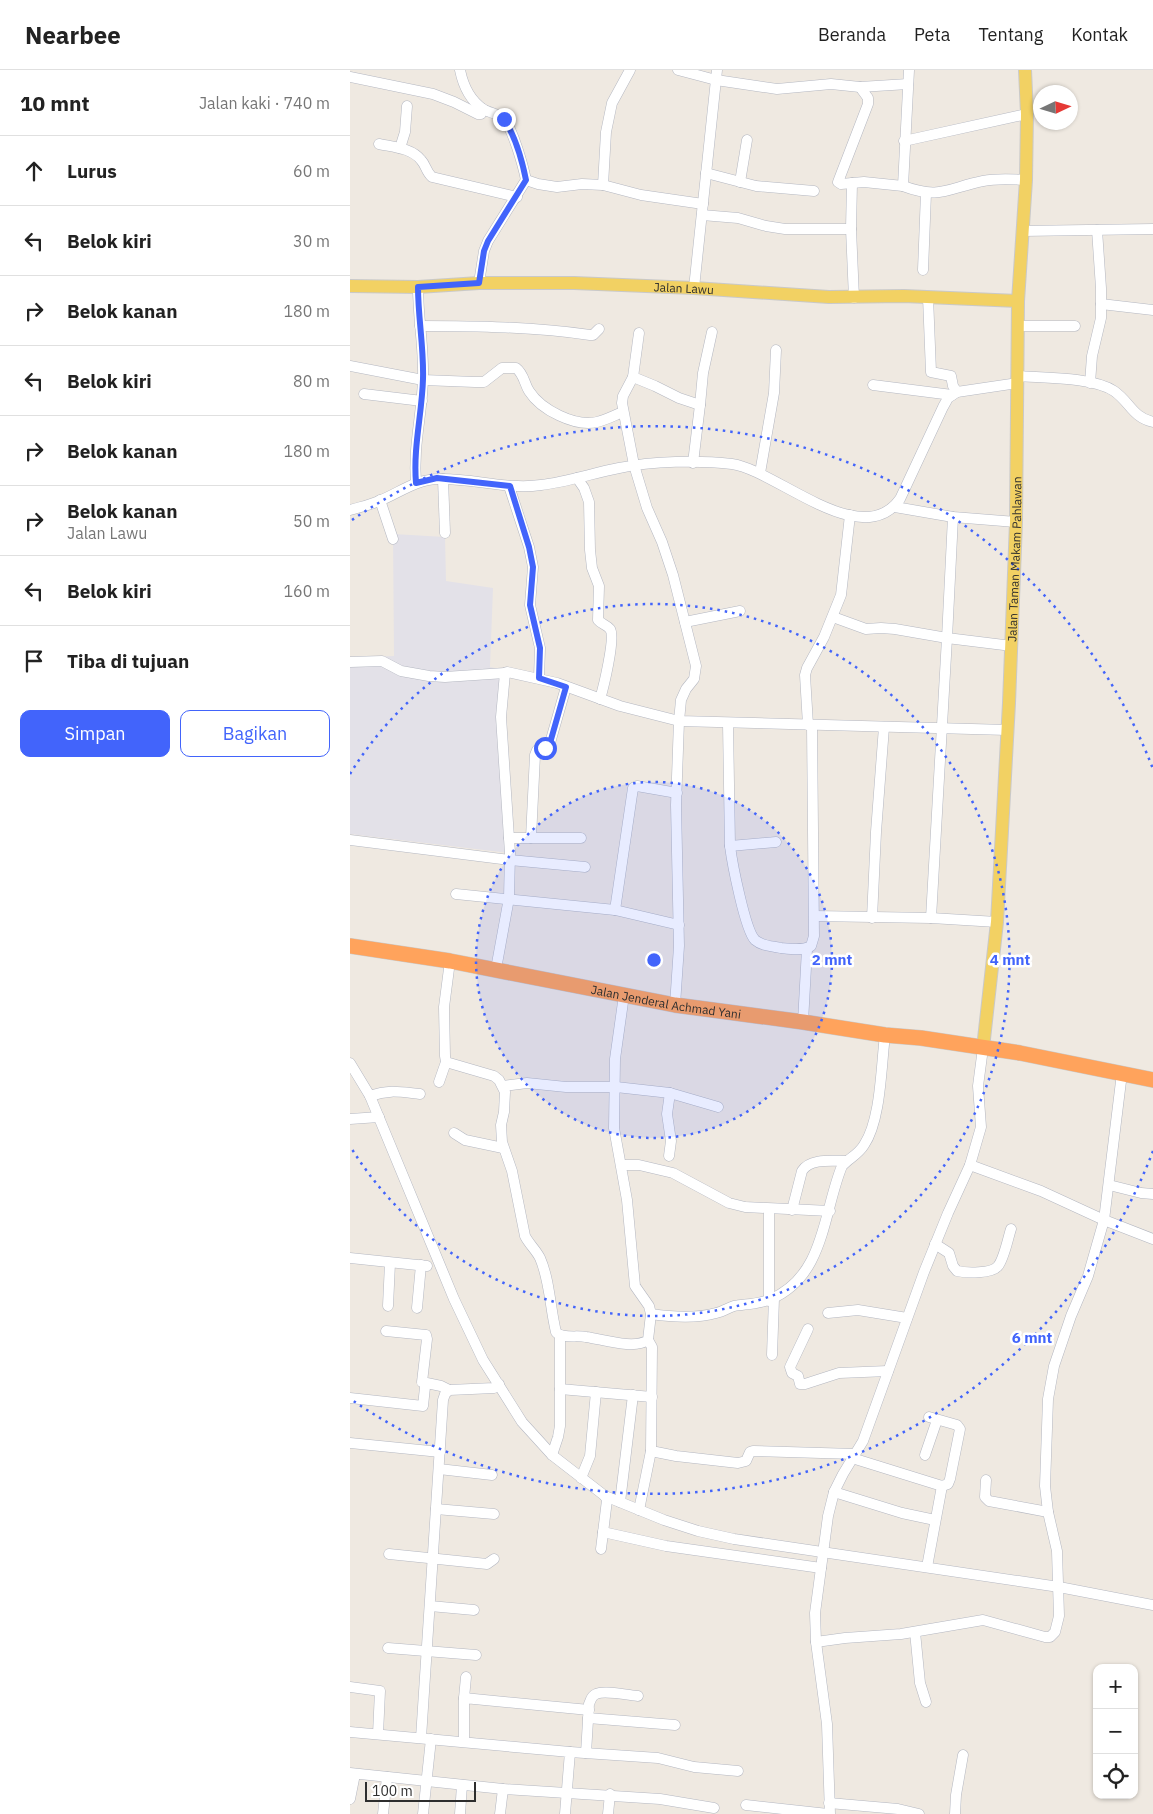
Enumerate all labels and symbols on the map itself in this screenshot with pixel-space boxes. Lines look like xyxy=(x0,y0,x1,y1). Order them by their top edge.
north arrow xyxy=(1033,85,1078,130)
route end xyxy=(493,108,516,131)
street label: Jalan Lawu xyxy=(653,279,714,297)
street label: Jalan Taman Makam Pahlawan xyxy=(1004,476,1024,642)
route start xyxy=(534,737,557,760)
text: 2 mnt xyxy=(812,950,853,969)
text: 4 mnt xyxy=(990,950,1031,969)
centre of rings xyxy=(645,951,663,969)
street label: Jalan Jenderal Achmad Yani xyxy=(590,981,742,1021)
text: 6 mnt xyxy=(1012,1328,1053,1347)
scale bar xyxy=(365,1779,476,1802)

